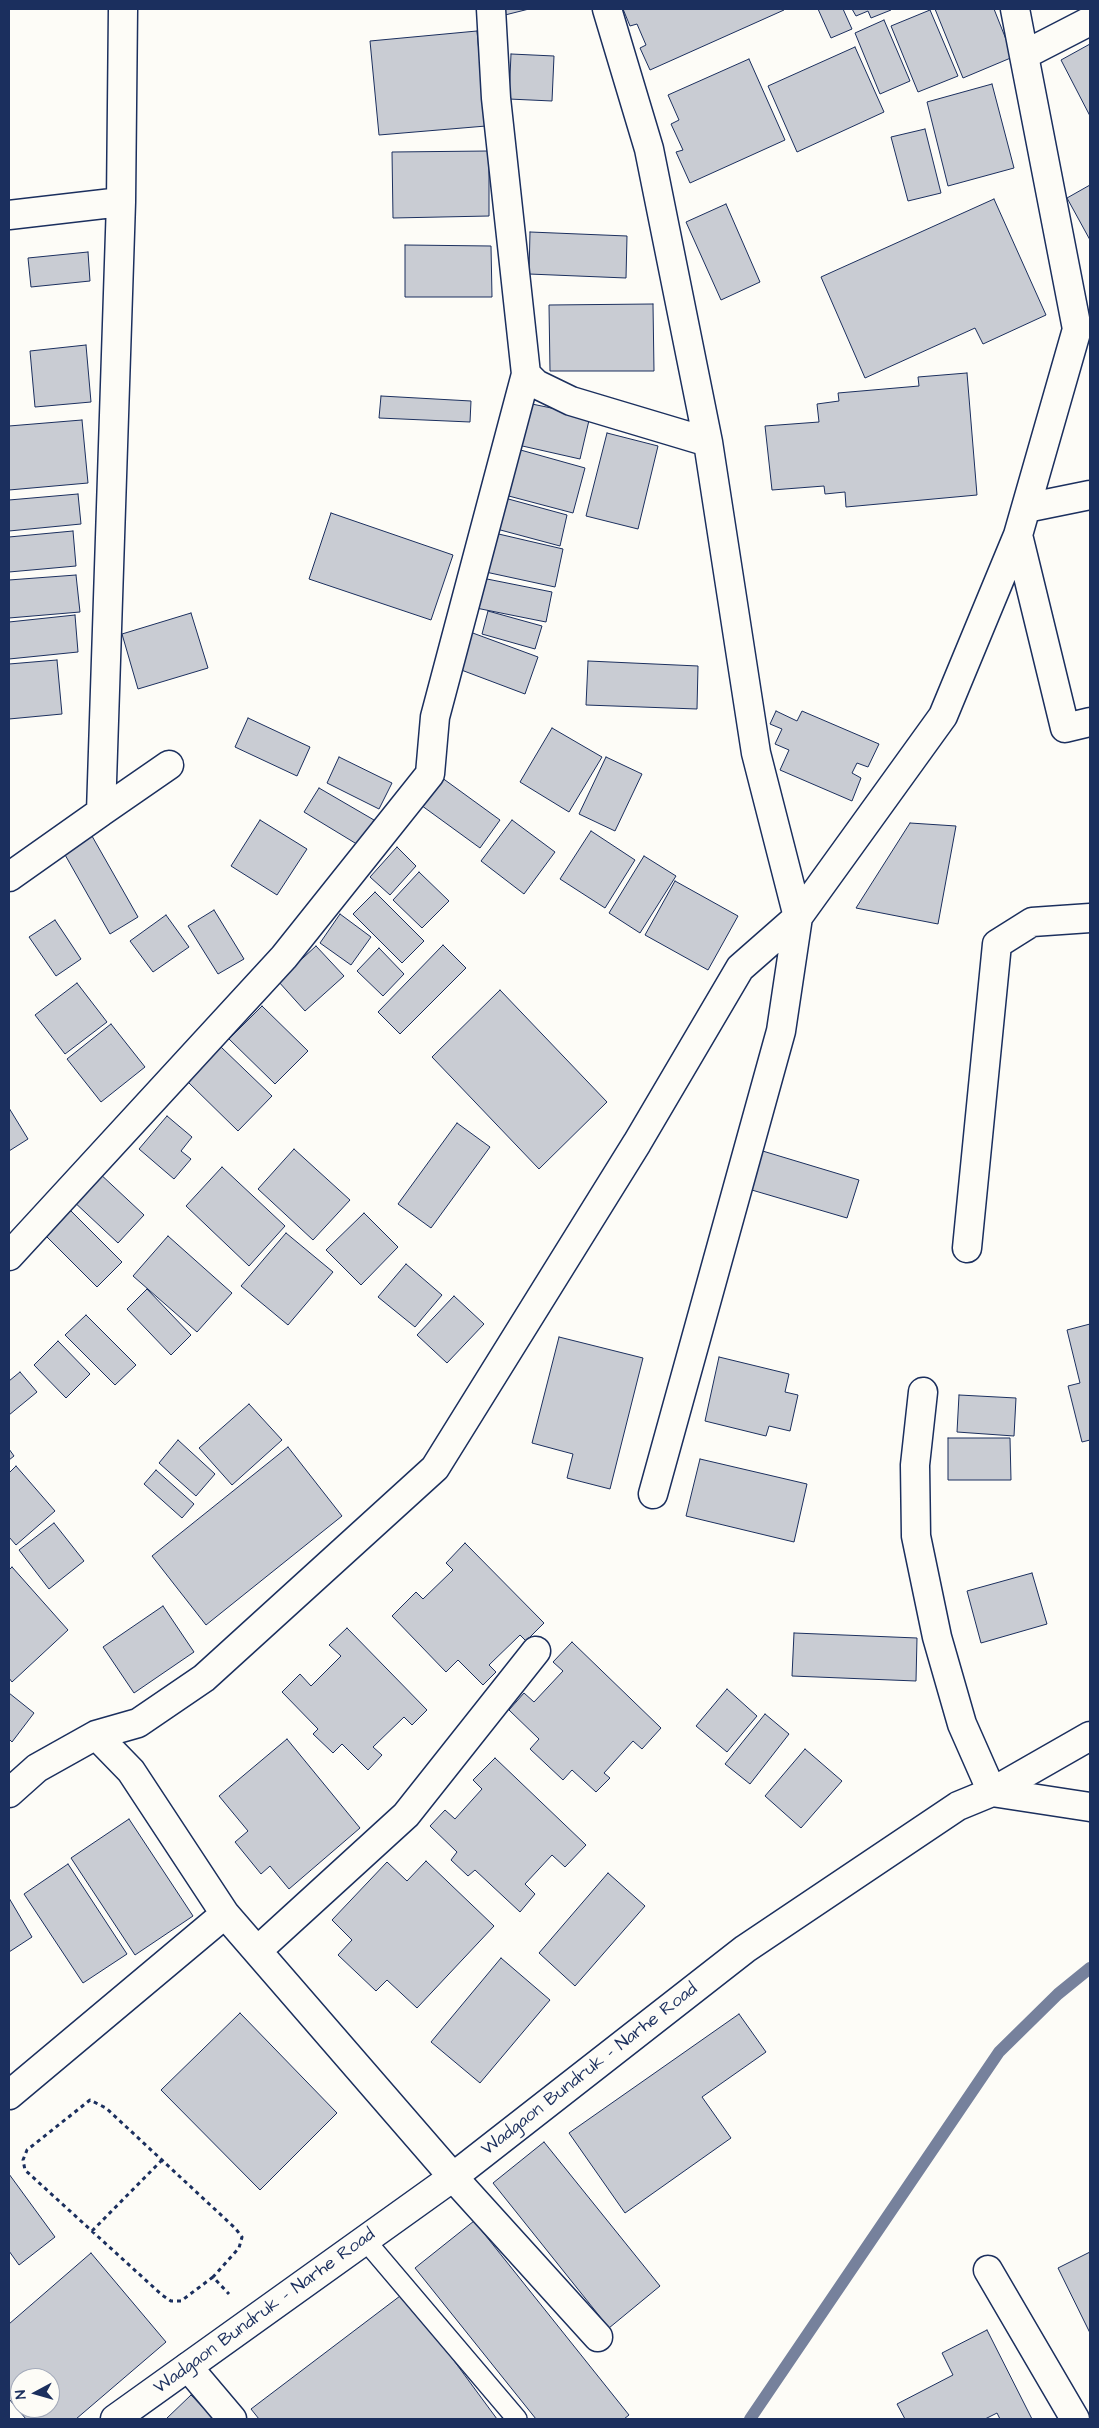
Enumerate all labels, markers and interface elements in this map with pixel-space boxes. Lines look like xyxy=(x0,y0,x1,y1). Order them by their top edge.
street label: Wadgaon Bundruk - Narhe Road xyxy=(478,1979,702,2161)
street label: Wadgaon Bundruk - Narhe Road xyxy=(150,2225,380,2399)
north arrow xyxy=(10,2368,60,2418)
text: N xyxy=(11,2389,31,2400)

